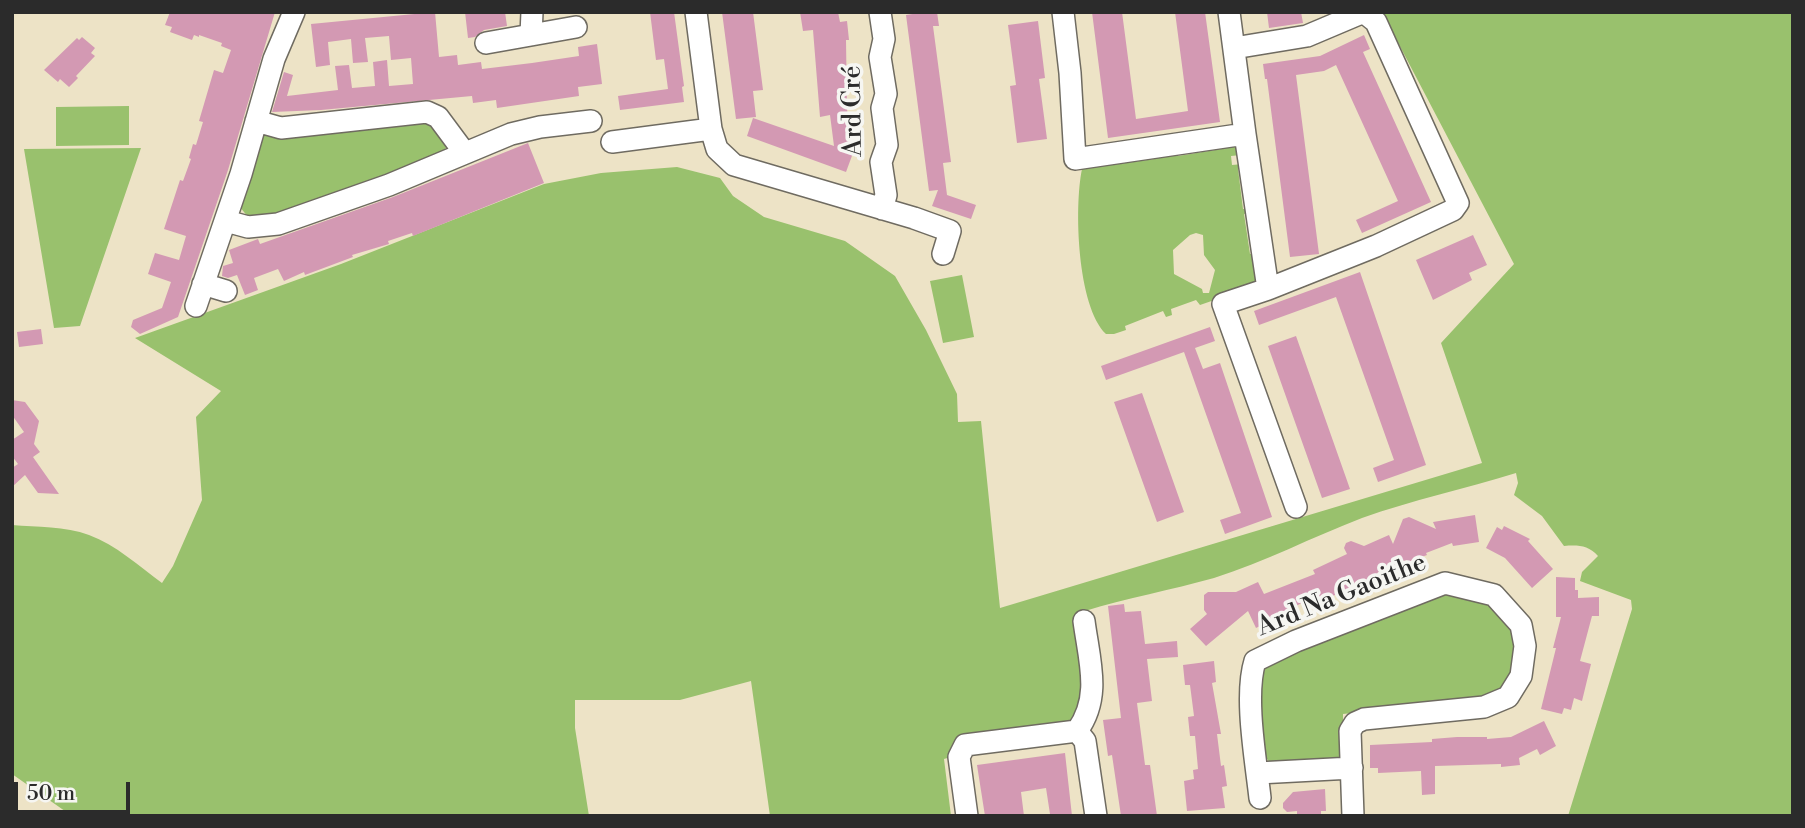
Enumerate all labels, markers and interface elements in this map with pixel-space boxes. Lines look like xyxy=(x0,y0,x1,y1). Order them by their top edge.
street label: Ard Cré xyxy=(838,65,870,157)
street label: Ard Na Gaoithe xyxy=(1253,548,1431,644)
scale bar xyxy=(18,768,133,812)
text: 50 m xyxy=(27,781,75,807)

